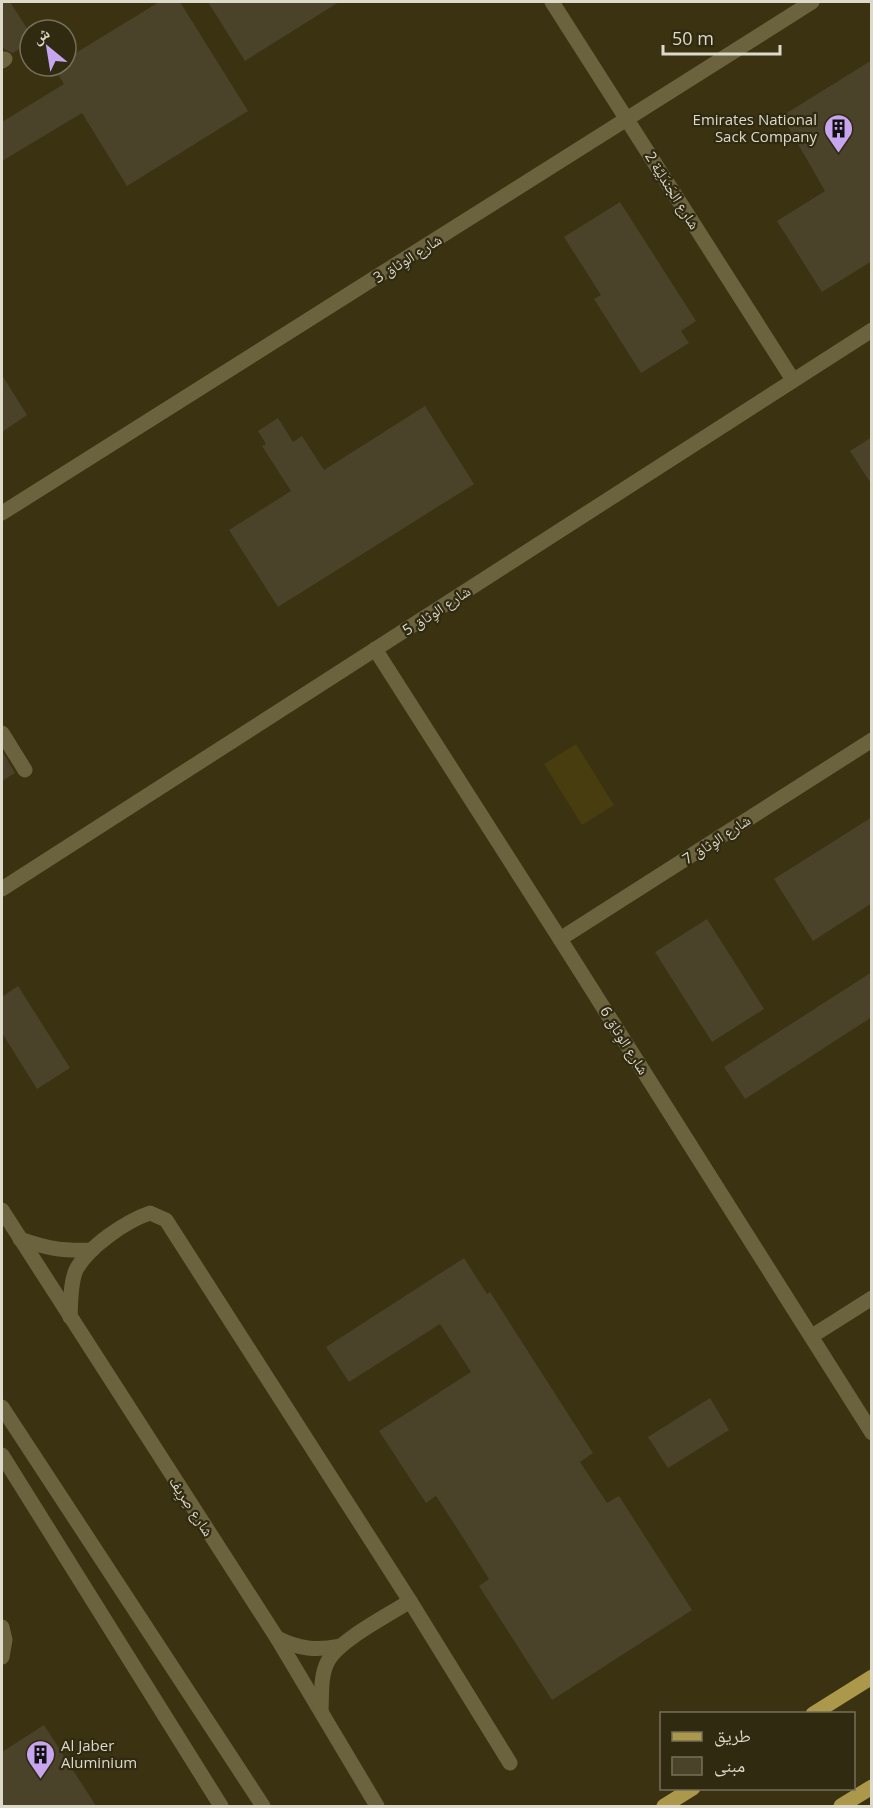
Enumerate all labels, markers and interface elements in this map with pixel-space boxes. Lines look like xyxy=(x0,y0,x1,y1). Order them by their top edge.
north arrow xyxy=(18,18,78,78)
scale bar xyxy=(663,18,780,56)
text: ش xyxy=(28,21,53,49)
text: 50 m xyxy=(672,26,714,50)
place label: Emirates National Sack Company xyxy=(693,109,817,146)
building icon: Emirates National Sack Company xyxy=(822,112,854,154)
street label: شارع الجَندَلِيَّة 2 xyxy=(640,147,705,233)
street label: شارع الوِثاق 3 xyxy=(369,229,446,289)
street label: شارع الوِثاق 5 xyxy=(398,580,475,641)
street label: شارع الوِثاق 7 xyxy=(678,809,755,870)
street label: شارع الوِثاق 6 xyxy=(594,1002,654,1079)
street label: شارع صِرِيف xyxy=(163,1472,219,1541)
legend xyxy=(660,1712,855,1790)
text: طريق xyxy=(714,1723,751,1747)
place label: Al Jaber Aluminium xyxy=(61,1735,137,1772)
building icon: Al Jaber Aluminium xyxy=(24,1738,56,1780)
text: مبنى xyxy=(714,1753,745,1777)

